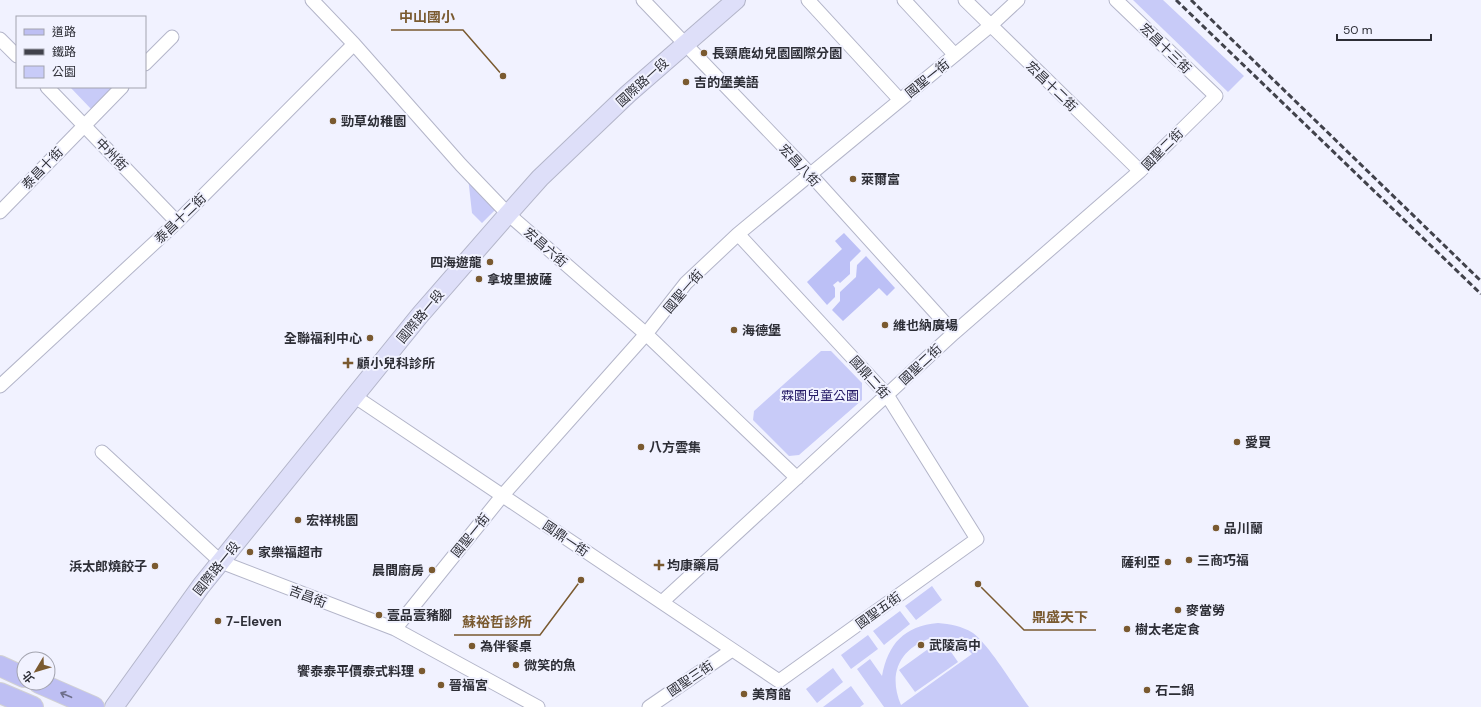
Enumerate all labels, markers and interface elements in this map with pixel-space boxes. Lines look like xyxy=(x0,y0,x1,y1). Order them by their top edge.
callout: 中山國小 xyxy=(391,4,463,30)
text: 中山國小 xyxy=(399,8,455,26)
legend xyxy=(16,16,146,88)
scale bar xyxy=(1337,16,1431,42)
street label: 宏昌十三街 xyxy=(1136,20,1195,77)
text: 50 m xyxy=(1343,22,1372,38)
text: 道路 xyxy=(52,24,76,40)
text: 鐵路 xyxy=(52,44,76,60)
place label: 長頸鹿幼兒園國際分園 xyxy=(712,45,842,62)
marker: 長頸鹿幼兒園國際分園 xyxy=(699,48,709,58)
street label: 國際路一段 xyxy=(612,54,672,110)
street label: 國聖一街 xyxy=(902,55,953,101)
street label: 宏昌十二街 xyxy=(1022,58,1081,115)
text: 公園 xyxy=(52,64,76,80)
place label: 吉的堡美語 xyxy=(694,74,759,91)
marker: 吉的堡美語 xyxy=(681,77,691,87)
place label: 勁草幼稚園 xyxy=(341,113,406,130)
marker: 勁草幼稚園 xyxy=(328,116,338,126)
street label: 國聖二街 xyxy=(1138,125,1187,174)
street label: 中州街 xyxy=(92,134,131,174)
street label: 宏昌八街 xyxy=(776,141,824,190)
street label: 泰昌十街 xyxy=(18,144,67,193)
place label: 萊爾富 xyxy=(861,171,900,188)
marker: 萊爾富 xyxy=(848,174,858,184)
street label: 泰昌十二街 xyxy=(151,190,210,247)
street label: 宏昌六街 xyxy=(520,224,571,271)
place label: 四海遊龍 xyxy=(430,254,482,271)
marker: 四海遊龍 xyxy=(485,257,495,267)
street label: 國聖一街 xyxy=(660,266,707,317)
place label: 拿坡里披薩 xyxy=(487,271,552,288)
marker: 拿坡里披薩 xyxy=(474,274,484,284)
street label: 國際路一段 xyxy=(393,286,448,347)
place label: 維也納廣場 xyxy=(893,317,958,334)
marker: 維也納廣場 xyxy=(880,320,890,330)
place label: 海德堡 xyxy=(742,322,781,339)
marker: 海德堡 xyxy=(729,325,739,335)
place label: 全聯福利中心 xyxy=(284,330,362,347)
marker: 全聯福利中心 xyxy=(365,333,375,343)
street label: 國聖二街 xyxy=(896,340,945,388)
street label: 國鼎二街 xyxy=(846,352,893,402)
place label: 顧小兒科診所 xyxy=(357,355,435,372)
marker: 顧小兒科診所 xyxy=(342,357,354,369)
park label: 霖園兒童公園 xyxy=(781,387,859,404)
place label: 愛買 xyxy=(1245,434,1271,451)
marker: 愛買 xyxy=(1232,437,1242,447)
place label: 八方雲集 xyxy=(649,439,701,456)
marker: 八方雲集 xyxy=(636,442,646,452)
street label: 國聖一街 xyxy=(447,510,493,561)
place label: 宏祥桃園 xyxy=(306,512,358,529)
marker: 宏祥桃園 xyxy=(293,515,303,525)
street label: 國鼎一街 xyxy=(539,517,592,560)
place label: 品川蘭 xyxy=(1224,520,1263,537)
marker: 品川蘭 xyxy=(1211,523,1221,533)
street label: 國際路一段 xyxy=(189,538,243,599)
place label: 家樂福超市 xyxy=(258,544,323,561)
marker: 家樂福超市 xyxy=(245,547,255,557)
place label: 三商巧福 xyxy=(1197,552,1249,569)
place label: 薩利亞 xyxy=(1121,554,1160,571)
marker: 三商巧福 xyxy=(1184,555,1194,565)
place label: 均康藥局 xyxy=(667,557,719,574)
marker: 薩利亞 xyxy=(1163,557,1173,567)
place label: 浜太郎燒餃子 xyxy=(69,558,147,575)
marker: 均康藥局 xyxy=(654,560,664,570)
marker: 浜太郎燒餃子 xyxy=(150,561,160,571)
place label: 晨間廚房 xyxy=(372,562,424,579)
marker: 晨間廚房 xyxy=(427,565,437,575)
street label: 吉昌街 xyxy=(287,582,329,611)
street label: 國聖五街 xyxy=(852,588,904,633)
place label: 麥當勞 xyxy=(1186,602,1225,619)
callout: 鼎盛天下 xyxy=(1024,604,1096,630)
marker: 麥當勞 xyxy=(1173,605,1183,615)
place label: 壹品壹豬腳 xyxy=(387,607,452,624)
text: 鼎盛天下 xyxy=(1032,608,1088,626)
callout: 蘇裕哲診所 xyxy=(454,609,540,635)
marker: 壹品壹豬腳 xyxy=(374,610,384,620)
place label: 7-Eleven xyxy=(226,613,282,630)
text: 蘇裕哲診所 xyxy=(462,613,532,631)
marker: 7-Eleven xyxy=(213,616,223,626)
place label: 樹太老定食 xyxy=(1135,621,1200,638)
marker: 樹太老定食 xyxy=(1122,624,1132,634)
place label: 武陵高中 xyxy=(929,637,981,654)
place label: 為伴餐桌 xyxy=(480,638,532,655)
marker: 武陵高中 xyxy=(916,640,926,650)
marker: 為伴餐桌 xyxy=(467,641,477,651)
north arrow xyxy=(16,651,56,691)
place label: 微笑的魚 xyxy=(524,657,576,674)
street label: 國聖三街 xyxy=(664,657,717,700)
marker: 微笑的魚 xyxy=(511,660,521,670)
place label: 饗泰泰平價泰式料理 xyxy=(297,663,414,680)
marker: 饗泰泰平價泰式料理 xyxy=(417,666,427,676)
text: 北 xyxy=(19,669,37,686)
place label: 晉福宮 xyxy=(449,677,488,694)
marker: 晉福宮 xyxy=(436,680,446,690)
place label: 石二鍋 xyxy=(1155,682,1194,699)
marker: 石二鍋 xyxy=(1142,685,1152,695)
place label: 美育館 xyxy=(752,686,791,703)
marker: 美育館 xyxy=(739,689,749,699)
one-way arrow xyxy=(61,691,73,698)

